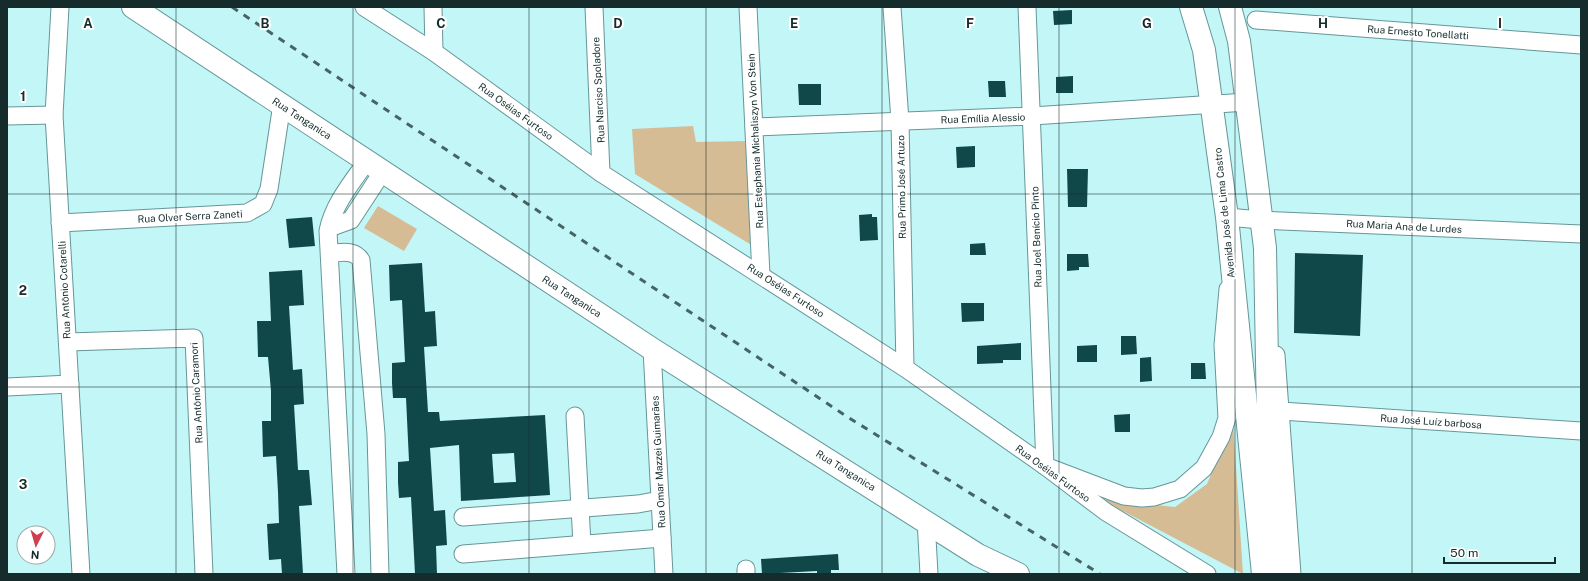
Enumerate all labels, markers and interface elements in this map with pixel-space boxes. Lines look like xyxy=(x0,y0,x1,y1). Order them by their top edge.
text: A xyxy=(83,16,93,31)
text: B xyxy=(261,16,270,31)
text: C xyxy=(436,16,446,31)
text: D xyxy=(613,16,623,31)
text: E xyxy=(790,16,798,31)
text: F xyxy=(966,16,974,31)
text: G xyxy=(1142,16,1152,31)
text: H xyxy=(1318,16,1328,31)
text: I xyxy=(1498,16,1502,31)
street label: Rua Ernesto Tonellatti xyxy=(1367,22,1469,42)
street label: Rua Narciso Spoladore xyxy=(589,36,607,143)
street label: Rua Estephania Michaliszyn Von Stein xyxy=(744,53,766,229)
street label: Rua Oséias Furtoso xyxy=(476,80,556,142)
text: 1 xyxy=(20,89,26,104)
street label: Rua Tanganica xyxy=(270,94,334,142)
street label: Rua Emília Alessio xyxy=(940,111,1026,125)
street label: Rua Primo José Artuzo xyxy=(894,135,908,239)
street label: Avenida José de Lima Castro xyxy=(1211,147,1237,279)
street label: Rua Joel Benício Pinto xyxy=(1028,186,1044,288)
street label: Rua Olver Serra Zaneti xyxy=(137,207,243,225)
street label: Rua Maria Ana de Lurdes xyxy=(1346,217,1462,235)
street label: Rua Antônio Cotarelli xyxy=(55,241,73,339)
street label: Rua Oséias Furtoso xyxy=(745,261,827,320)
street label: Rua Tanganica xyxy=(540,272,604,320)
text: 2 xyxy=(19,283,27,298)
street label: Rua Antônio Caramori xyxy=(187,342,205,444)
street label: Rua Omar Mazzei Guimarães xyxy=(649,395,667,529)
street label: Rua José Luíz barbosa xyxy=(1380,411,1482,431)
street label: Rua Oséias Furtoso xyxy=(1013,442,1093,504)
street label: Rua Tanganica xyxy=(814,447,878,493)
text: 3 xyxy=(19,477,28,492)
north arrow xyxy=(16,525,56,565)
scale bar xyxy=(1444,539,1555,565)
text: 50 m xyxy=(1450,546,1478,560)
text: N xyxy=(30,549,40,561)

